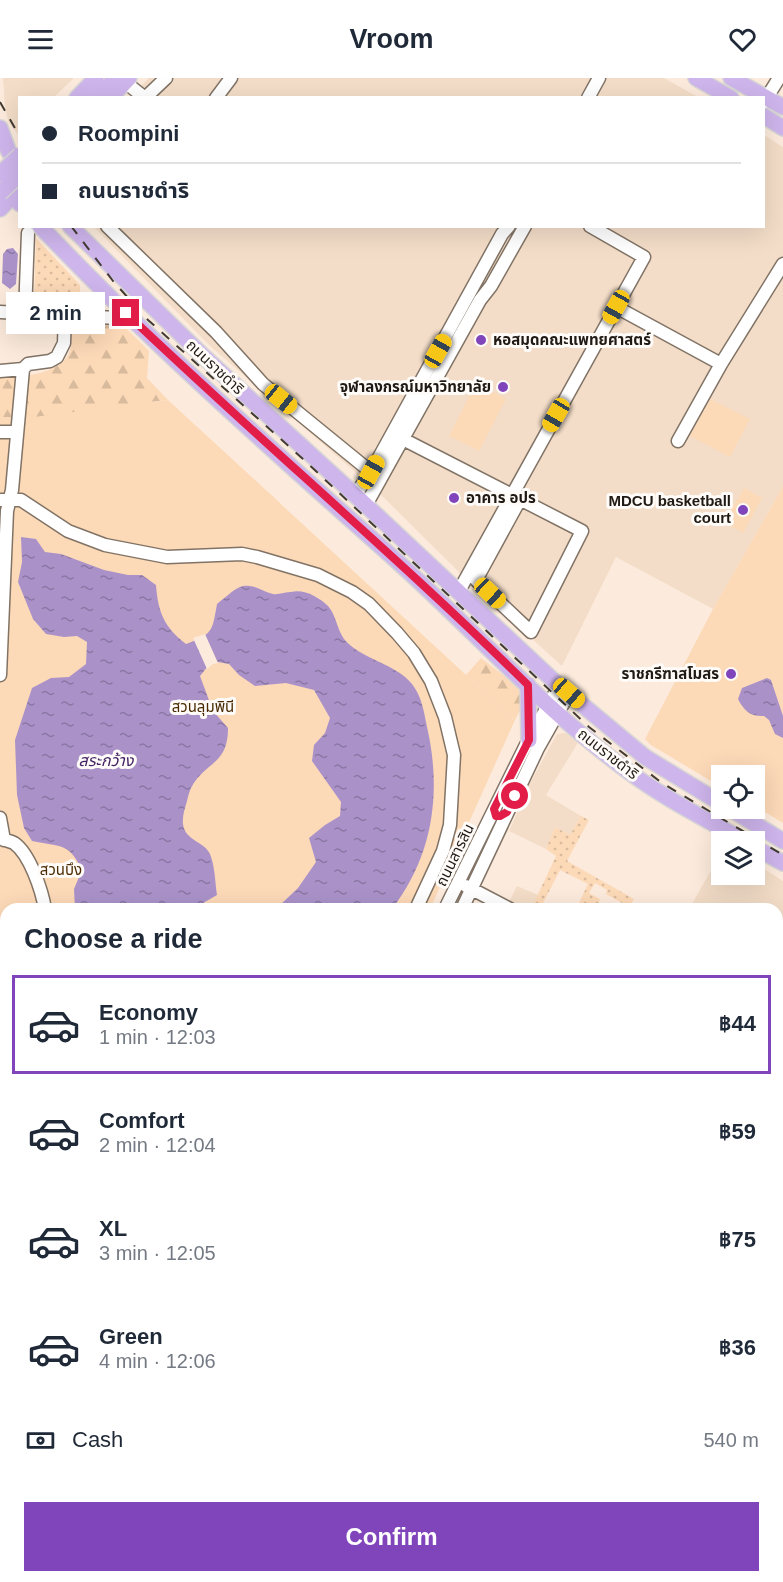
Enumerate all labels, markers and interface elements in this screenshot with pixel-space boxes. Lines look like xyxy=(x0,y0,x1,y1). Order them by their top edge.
icon: menu xyxy=(24,23,57,56)
icon: heart xyxy=(726,23,759,56)
text: Vroom xyxy=(349,24,434,54)
text: Roompini xyxy=(78,121,179,146)
text: ถนนราชดำริ xyxy=(78,178,189,203)
car xyxy=(599,287,633,327)
callout: 2 min xyxy=(6,292,105,334)
route end xyxy=(112,299,139,326)
text: 2 min xyxy=(29,302,82,324)
car xyxy=(421,331,455,371)
place label: หอสมุดคณะแพทยศาสตร์ xyxy=(493,331,651,349)
marker: หอสมุดคณะแพทยศาสตร์ xyxy=(474,333,488,347)
street label: ถนนราชดำริ xyxy=(183,336,247,397)
place label: จุฬาลงกรณ์มหาวิทยาลัย xyxy=(340,378,491,396)
marker: จุฬาลงกรณ์มหาวิทยาลัย xyxy=(496,380,510,394)
car xyxy=(261,381,301,417)
car xyxy=(539,395,573,435)
car xyxy=(354,452,388,492)
place label: อาคาร อปร xyxy=(466,489,536,506)
marker: อาคาร อปร xyxy=(447,491,461,505)
place label: MDCU basketball court xyxy=(608,492,731,526)
marker: MDCU basketball court xyxy=(736,503,750,517)
car xyxy=(471,574,509,612)
place label: ราชกรีฑาสโมสร xyxy=(622,665,719,682)
marker: ราชกรีฑาสโมสร xyxy=(724,667,738,681)
car xyxy=(550,674,588,712)
park label: สวนลุมพินี xyxy=(172,698,234,716)
street label: ถนนราชดำริ xyxy=(575,725,642,782)
water label: สระกว้าง xyxy=(79,752,135,769)
map controls xyxy=(711,765,765,885)
button: locate xyxy=(711,765,765,819)
route start xyxy=(501,782,528,809)
street label: ถนนสารสิน xyxy=(432,821,477,889)
button: layers xyxy=(711,831,765,885)
park label: สวนบึง xyxy=(40,861,82,878)
text: Choose a ride xyxy=(24,924,203,954)
icon: car xyxy=(27,998,81,1052)
text: Economy xyxy=(99,1000,198,1025)
text: ฿44 xyxy=(719,1011,756,1036)
text: 1 min · 12:03 xyxy=(99,1026,216,1048)
icon: car xyxy=(27,1106,81,1160)
text: Comfort xyxy=(99,1108,185,1133)
text: ฿59 xyxy=(719,1119,756,1144)
text: 2 min · 12:04 xyxy=(99,1134,216,1156)
icon: car xyxy=(27,1214,81,1268)
text: XL xyxy=(99,1216,127,1241)
text: ฿75 xyxy=(719,1227,756,1252)
text: 3 min · 12:05 xyxy=(99,1242,216,1264)
icon: car xyxy=(27,1322,81,1376)
text: Green xyxy=(99,1324,163,1349)
text: ฿36 xyxy=(719,1335,756,1360)
text: 4 min · 12:06 xyxy=(99,1350,216,1372)
icon: cash xyxy=(24,1424,57,1457)
text: Cash xyxy=(72,1427,123,1452)
text: 540 m xyxy=(703,1429,759,1451)
button: Confirm xyxy=(24,1502,759,1571)

